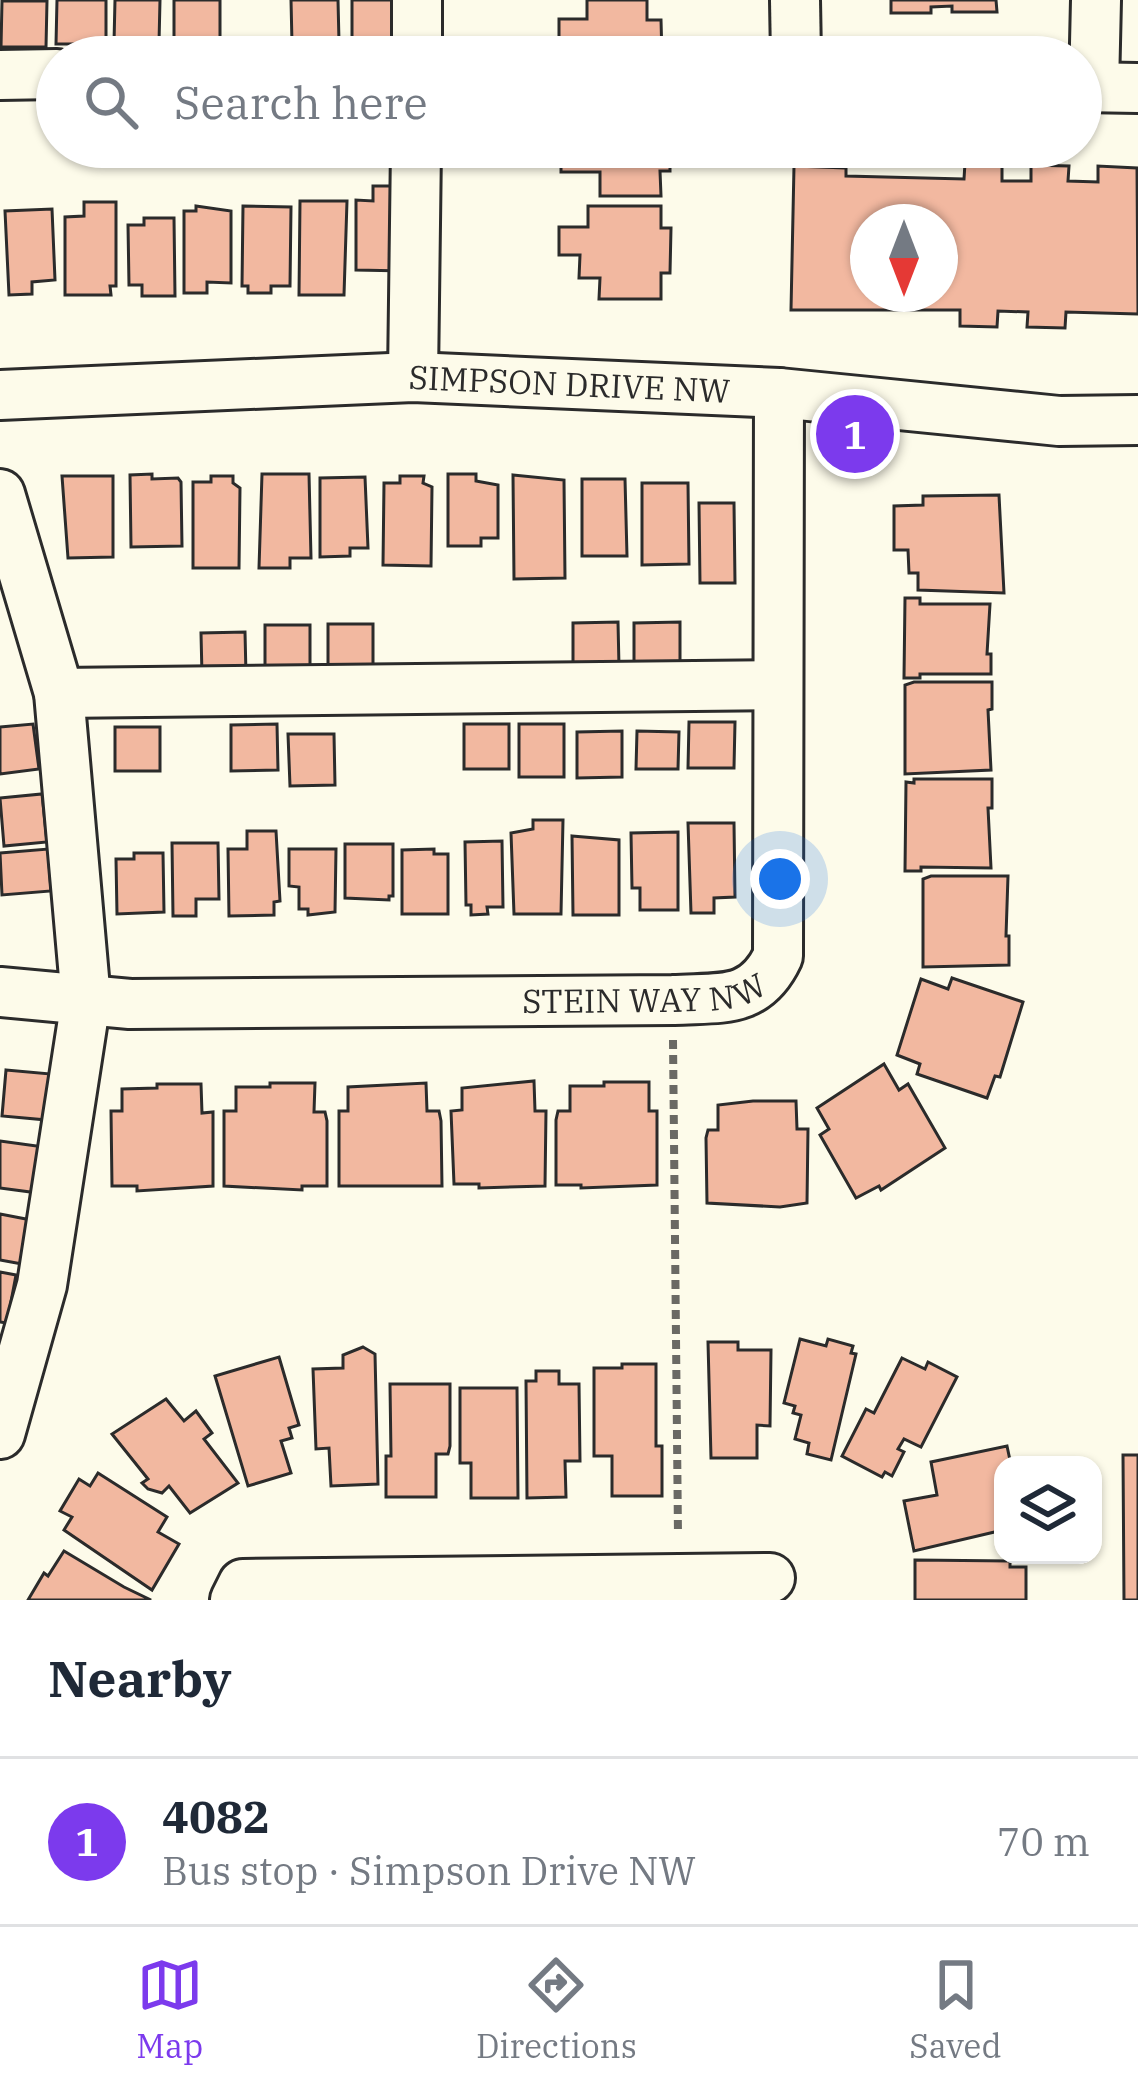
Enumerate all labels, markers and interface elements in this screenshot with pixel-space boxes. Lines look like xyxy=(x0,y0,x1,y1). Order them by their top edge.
search box xyxy=(36,36,1102,168)
icon: search xyxy=(78,69,144,135)
text: Search here xyxy=(174,73,428,131)
north arrow xyxy=(850,204,958,312)
street label: SIMPSON DRIVE NW xyxy=(408,355,731,412)
pin: 1 xyxy=(816,389,894,479)
your location xyxy=(750,849,810,909)
street label: STEIN WAY NW xyxy=(522,963,773,1022)
map controls xyxy=(994,1456,1102,1564)
button: layers xyxy=(994,1456,1102,1564)
text: Nearby xyxy=(48,1645,232,1711)
text: 4082 xyxy=(162,1787,270,1845)
text: 1 xyxy=(75,1816,99,1867)
text: 70 m xyxy=(997,1816,1090,1867)
text: Bus stop · Simpson Drive NW xyxy=(162,1845,696,1896)
tab: Map xyxy=(136,1952,203,2067)
tab: Directions xyxy=(476,1952,637,2067)
tab: Saved xyxy=(909,1952,1002,2067)

